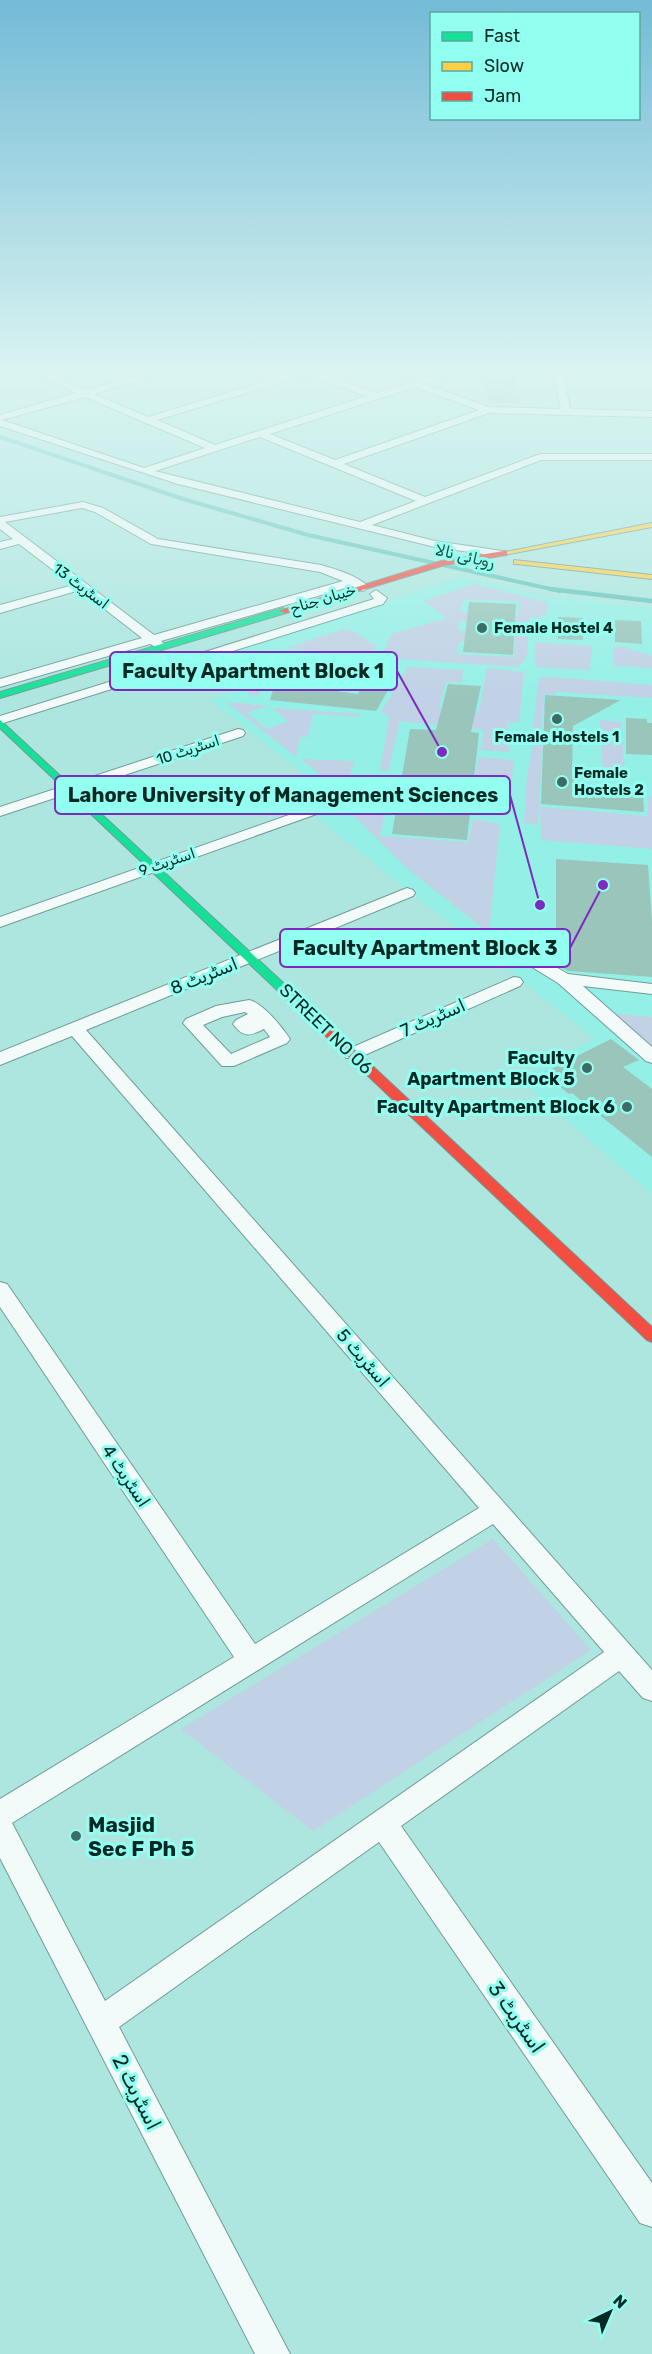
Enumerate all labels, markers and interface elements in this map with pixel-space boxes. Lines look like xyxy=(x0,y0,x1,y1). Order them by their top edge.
legend xyxy=(430,12,640,120)
text: Fast xyxy=(484,25,520,47)
text: Slow xyxy=(484,55,524,77)
text: Jam xyxy=(484,85,521,107)
water label: روہائی نالا xyxy=(433,540,497,573)
street label: اسٹریٹ 13 xyxy=(50,559,112,613)
street label: خیبان جناح xyxy=(288,580,359,619)
place label: Female Hostel 4 xyxy=(494,619,613,637)
marker: Female Hostel 4 xyxy=(475,621,489,635)
callout: Faculty Apartment Block 1 xyxy=(110,652,397,690)
text: Faculty Apartment Block 1 xyxy=(122,659,384,683)
marker: Female Hostels 1 xyxy=(550,712,564,726)
place label: Female Hostels 1 xyxy=(495,728,619,746)
street label: اسٹریٹ 10 xyxy=(154,731,222,769)
place label: Female Hostels 2 xyxy=(574,764,644,799)
marker: Female Hostels 2 xyxy=(555,775,569,789)
callout: Lahore University of Management Sciences xyxy=(55,776,510,814)
text: Lahore University of Management Sciences xyxy=(68,783,498,807)
street label: اسٹریٹ 9 xyxy=(136,844,198,880)
callout: Faculty Apartment Block 3 xyxy=(280,929,570,967)
text: Faculty Apartment Block 3 xyxy=(292,936,558,960)
street label: اسٹریٹ 8 xyxy=(167,953,241,999)
street label: STREET NO 06 xyxy=(275,979,377,1079)
street label: اسٹریٹ 7 xyxy=(397,994,469,1042)
place label: Faculty Apartment Block 5 xyxy=(407,1047,575,1090)
marker: Faculty Apartment Block 5 xyxy=(580,1061,594,1075)
place label: Faculty Apartment Block 6 xyxy=(376,1096,615,1118)
marker: Faculty Apartment Block 6 xyxy=(620,1100,634,1114)
street label: اسٹریٹ 5 xyxy=(332,1324,394,1392)
street label: اسٹریٹ 4 xyxy=(97,1441,155,1511)
place label: Masjid Sec F Ph 5 xyxy=(88,1812,194,1861)
marker: Masjid Sec F Ph 5 xyxy=(69,1829,83,1843)
street label: اسٹریٹ 3 xyxy=(483,1976,551,2058)
street label: اسٹریٹ 2 xyxy=(107,2050,167,2134)
north arrow xyxy=(580,2282,640,2342)
text: N xyxy=(609,2291,631,2312)

